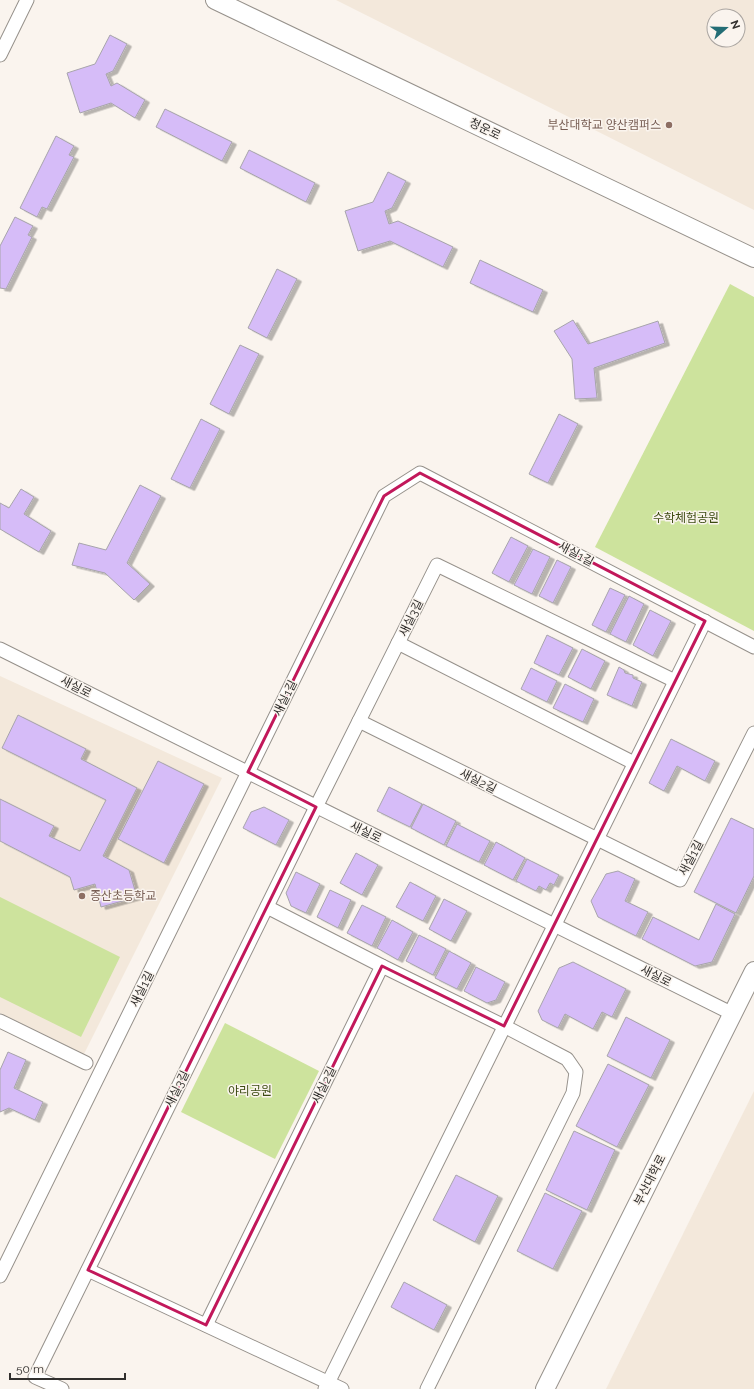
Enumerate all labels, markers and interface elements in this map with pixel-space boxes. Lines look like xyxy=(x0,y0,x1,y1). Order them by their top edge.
north arrow xyxy=(706,8,746,48)
text: N xyxy=(727,19,742,31)
street label: 청운로 xyxy=(467,115,503,143)
place label: 부산대학교 양산캠퍼스 xyxy=(548,118,661,132)
marker: 부산대학교 양산캠퍼스 xyxy=(664,120,674,130)
park label: 수학체험공원 xyxy=(653,511,719,525)
street label: 새실1길 xyxy=(556,539,596,569)
street label: 새실3길 xyxy=(396,597,426,639)
street label: 새실로 xyxy=(58,673,94,701)
street label: 새실1길 xyxy=(270,678,300,718)
street label: 새실2길 xyxy=(457,766,499,796)
street label: 새실로 xyxy=(348,818,384,846)
street label: 새실1길 xyxy=(676,838,706,878)
place label: 증산초등학교 xyxy=(90,889,156,903)
marker: 증산초등학교 xyxy=(77,891,87,901)
street label: 새실로 xyxy=(638,962,674,990)
street label: 새실1길 xyxy=(127,969,157,1009)
street label: 새실2길 xyxy=(309,1064,339,1106)
street label: 새실3길 xyxy=(162,1068,192,1110)
park label: 야리공원 xyxy=(228,1084,272,1098)
street label: 부산대학로 xyxy=(631,1152,669,1208)
scale bar xyxy=(10,1355,125,1381)
text: 50 m xyxy=(16,1362,44,1376)

